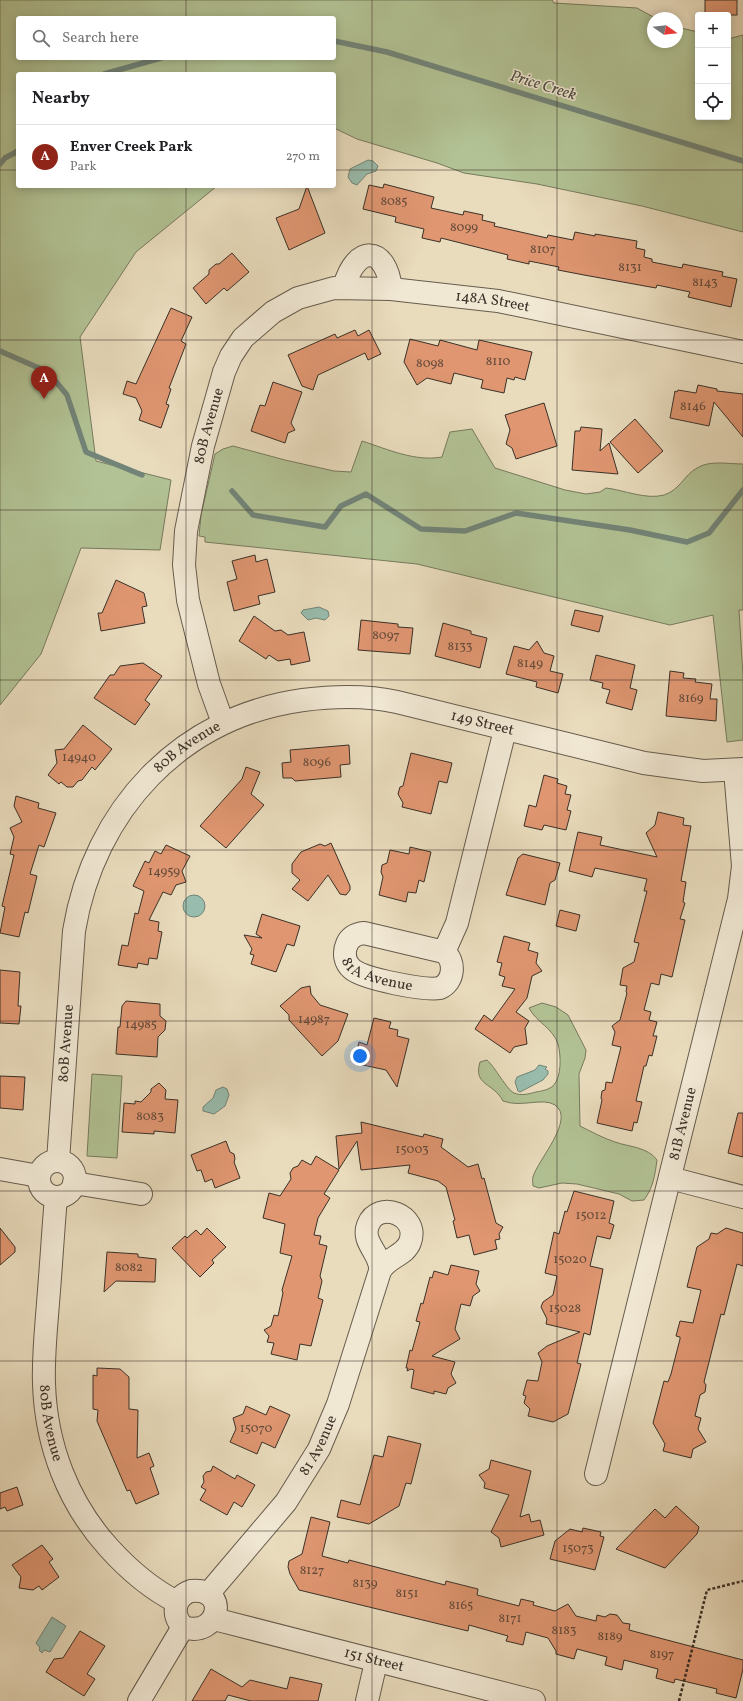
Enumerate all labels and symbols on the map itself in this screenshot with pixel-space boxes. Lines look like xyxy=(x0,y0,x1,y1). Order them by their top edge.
north arrow xyxy=(647,12,683,48)
water label: Price Creek xyxy=(507,65,579,107)
house number: 8085 xyxy=(380,193,408,211)
house number: 8099 xyxy=(450,219,478,237)
house number: 8107 xyxy=(530,241,556,259)
house number: 8131 xyxy=(618,259,642,277)
house number: 8143 xyxy=(692,274,718,292)
street label: 148A Street xyxy=(454,286,532,318)
house number: 8110 xyxy=(486,353,510,371)
house number: 8098 xyxy=(416,355,444,373)
pin: A xyxy=(31,366,57,399)
street label: 80B Avenue xyxy=(189,385,230,466)
house number: 8146 xyxy=(680,398,706,416)
house number: 8097 xyxy=(372,627,400,645)
house number: 8133 xyxy=(448,638,473,656)
house number: 8149 xyxy=(517,655,543,673)
house number: 8169 xyxy=(679,690,704,708)
street label: 149 Street xyxy=(448,705,516,741)
street label: 80B Avenue xyxy=(149,716,224,778)
house number: 14940 xyxy=(62,749,96,767)
house number: 8096 xyxy=(303,754,332,772)
house number: 14959 xyxy=(148,863,180,881)
street label: 81A Avenue xyxy=(336,954,414,997)
street label: 80B Avenue xyxy=(53,1004,79,1083)
house number: 14987 xyxy=(298,1011,330,1029)
house number: 14985 xyxy=(125,1016,157,1034)
your location xyxy=(350,1046,370,1066)
street label: 81B Avenue xyxy=(664,1085,702,1163)
house number: 8083 xyxy=(136,1108,164,1126)
house number: 15003 xyxy=(395,1141,429,1159)
house number: 15012 xyxy=(576,1207,606,1225)
house number: 15020 xyxy=(553,1251,587,1269)
house number: 8082 xyxy=(115,1259,143,1277)
house number: 15028 xyxy=(549,1300,581,1318)
street label: 80B Avenue xyxy=(34,1384,68,1464)
street label: 81 Avenue xyxy=(294,1412,343,1480)
house number: 15070 xyxy=(240,1420,272,1438)
house number: 15073 xyxy=(562,1540,594,1558)
house number: 8127 xyxy=(300,1562,324,1580)
house number: 8139 xyxy=(353,1575,378,1593)
house number: 8151 xyxy=(396,1585,418,1603)
house number: 8165 xyxy=(449,1597,473,1615)
house number: 8171 xyxy=(499,1610,522,1628)
house number: 8183 xyxy=(552,1622,577,1640)
house number: 8189 xyxy=(598,1628,623,1646)
street label: 151 Street xyxy=(342,1642,406,1678)
house number: 8197 xyxy=(650,1646,674,1664)

